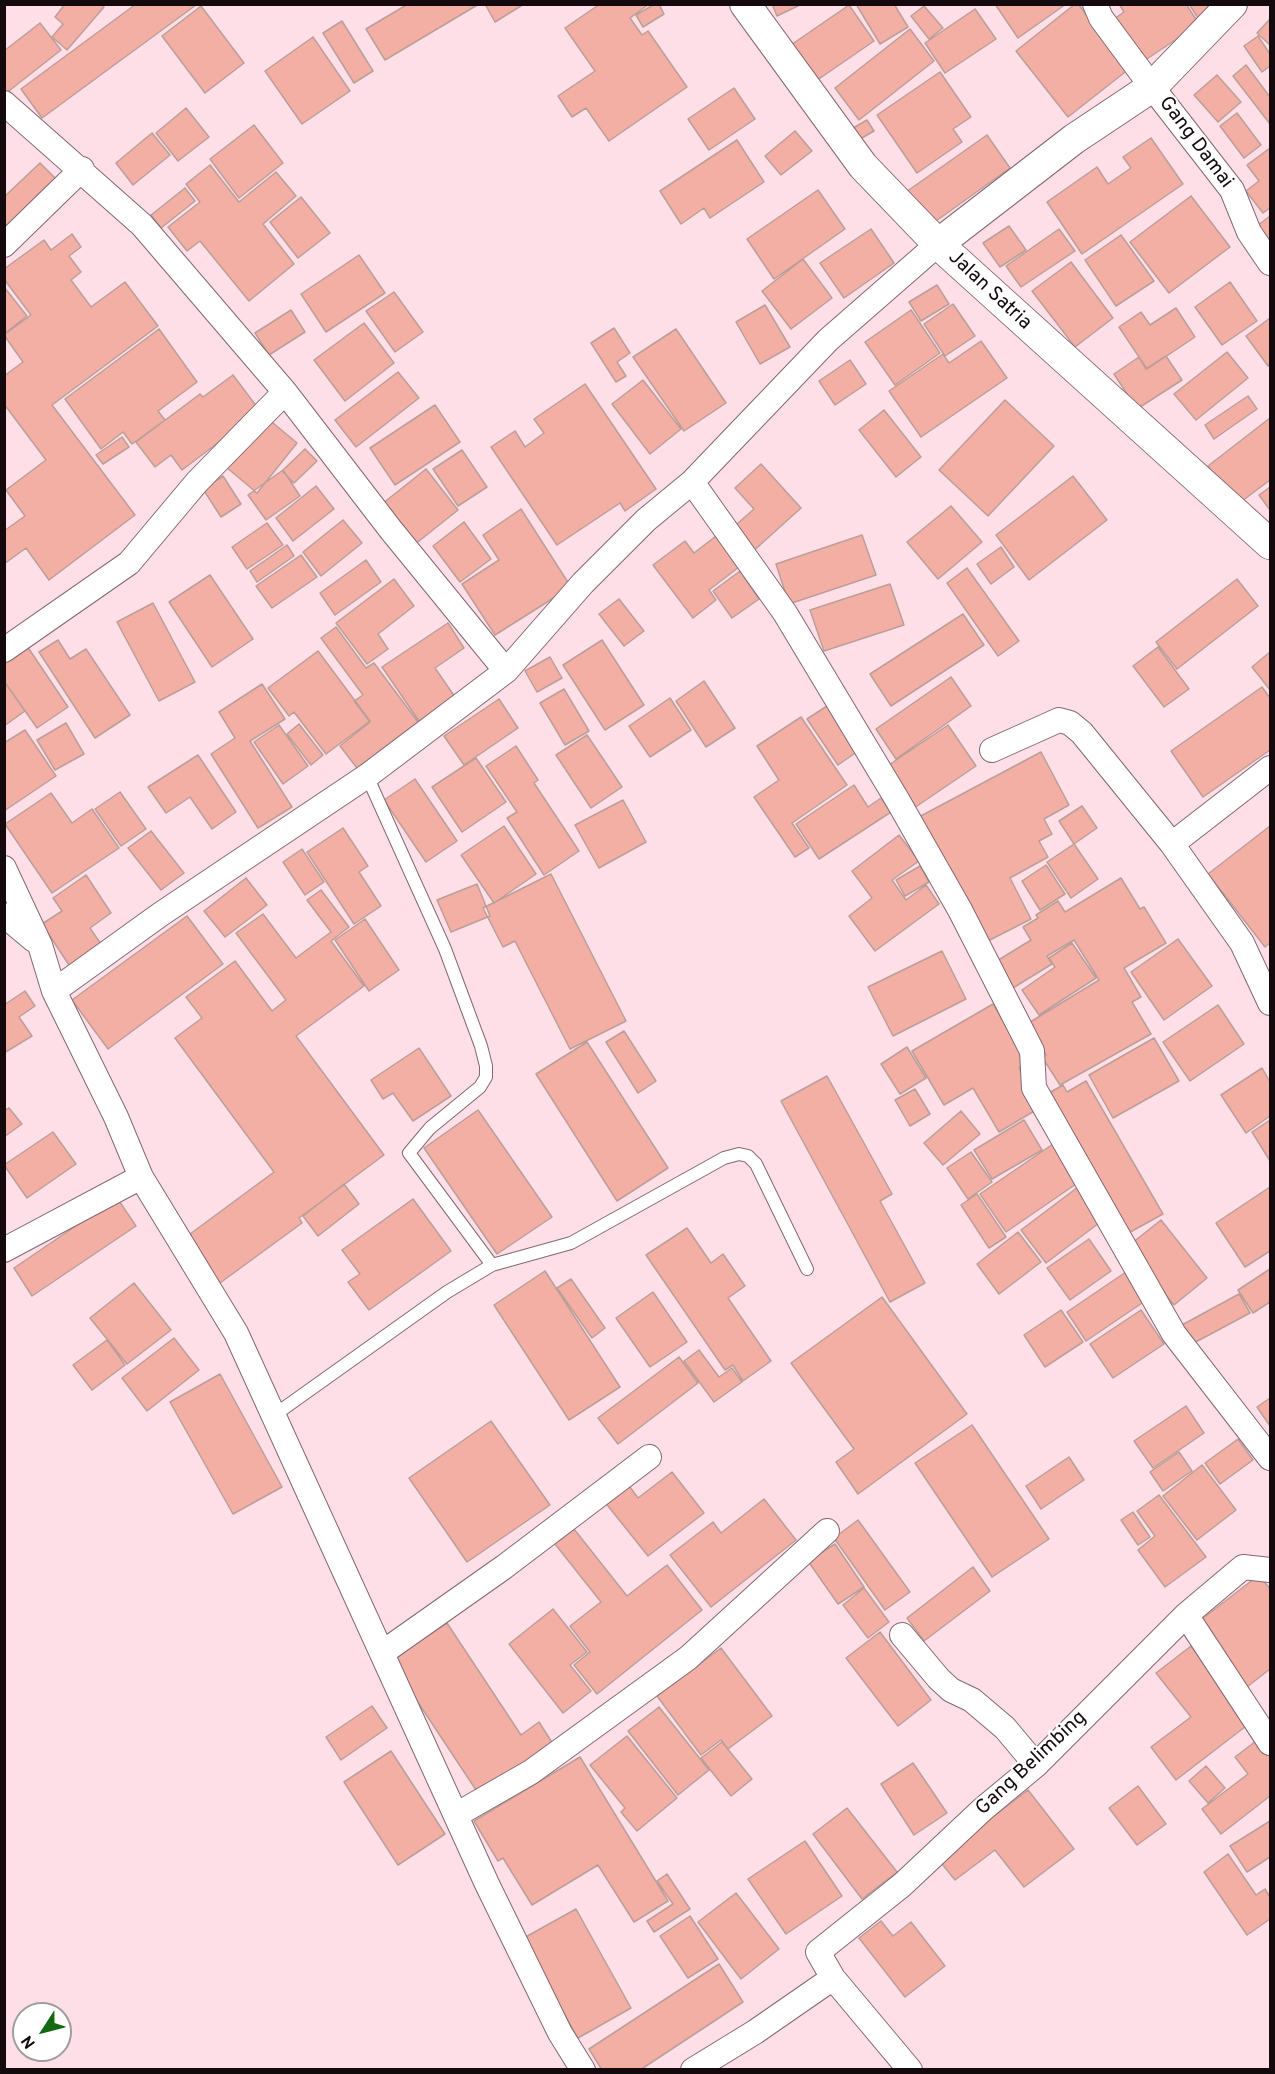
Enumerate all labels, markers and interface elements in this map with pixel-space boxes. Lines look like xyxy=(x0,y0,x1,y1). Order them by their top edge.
street label: Gang Damai xyxy=(1153,92,1237,194)
street label: Jalan Satria xyxy=(942,246,1036,336)
street label: Gang Belimbing xyxy=(972,1707,1092,1821)
north arrow xyxy=(12,2002,72,2062)
text: N xyxy=(18,2031,41,2052)

